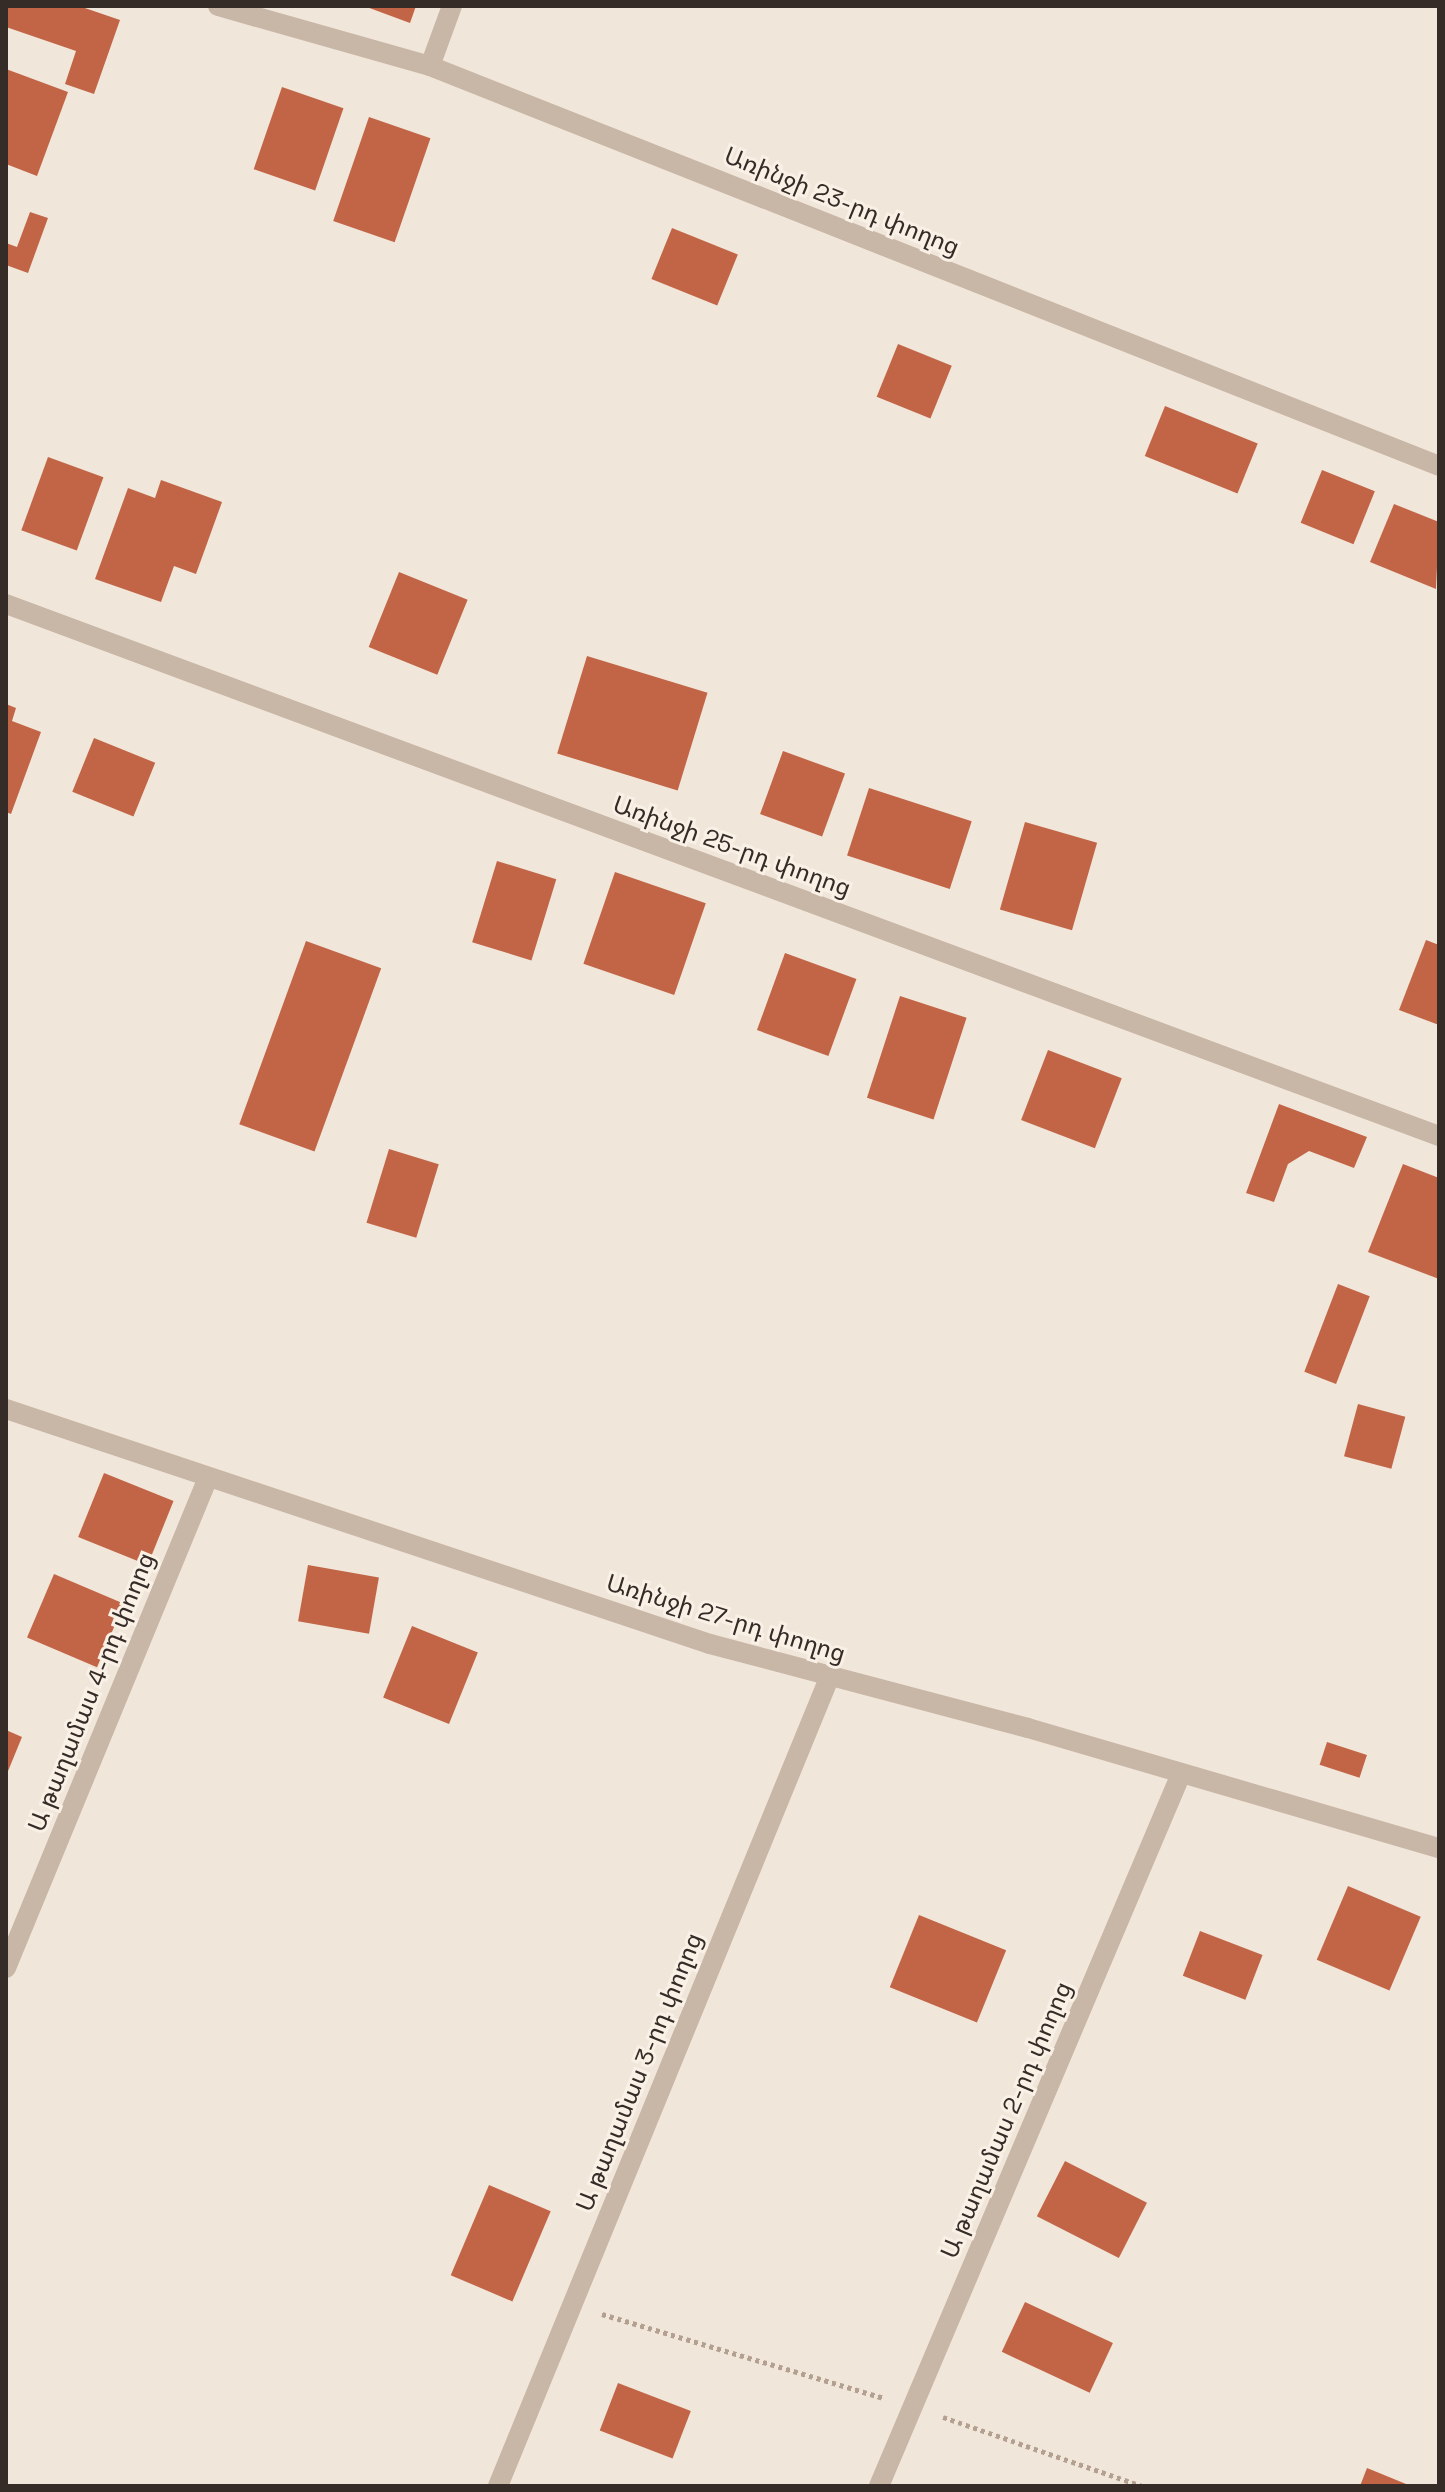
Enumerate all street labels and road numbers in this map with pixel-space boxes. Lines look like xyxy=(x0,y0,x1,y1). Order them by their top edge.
street label: Առինջի 23-րդ փողոց xyxy=(720,141,964,261)
street label: Առինջի 25-րդ փողոց xyxy=(609,790,855,902)
street label: Ա թաղամաս 4-րդ փողոց xyxy=(22,1548,160,1836)
street label: Առինջի 27-րդ փողոց xyxy=(603,1568,849,1668)
street label: Ա թաղամաս 3-րդ փողոց xyxy=(570,1928,708,2216)
street label: Ա թաղամաս 2-րդ փողոց xyxy=(935,1977,1077,2263)

